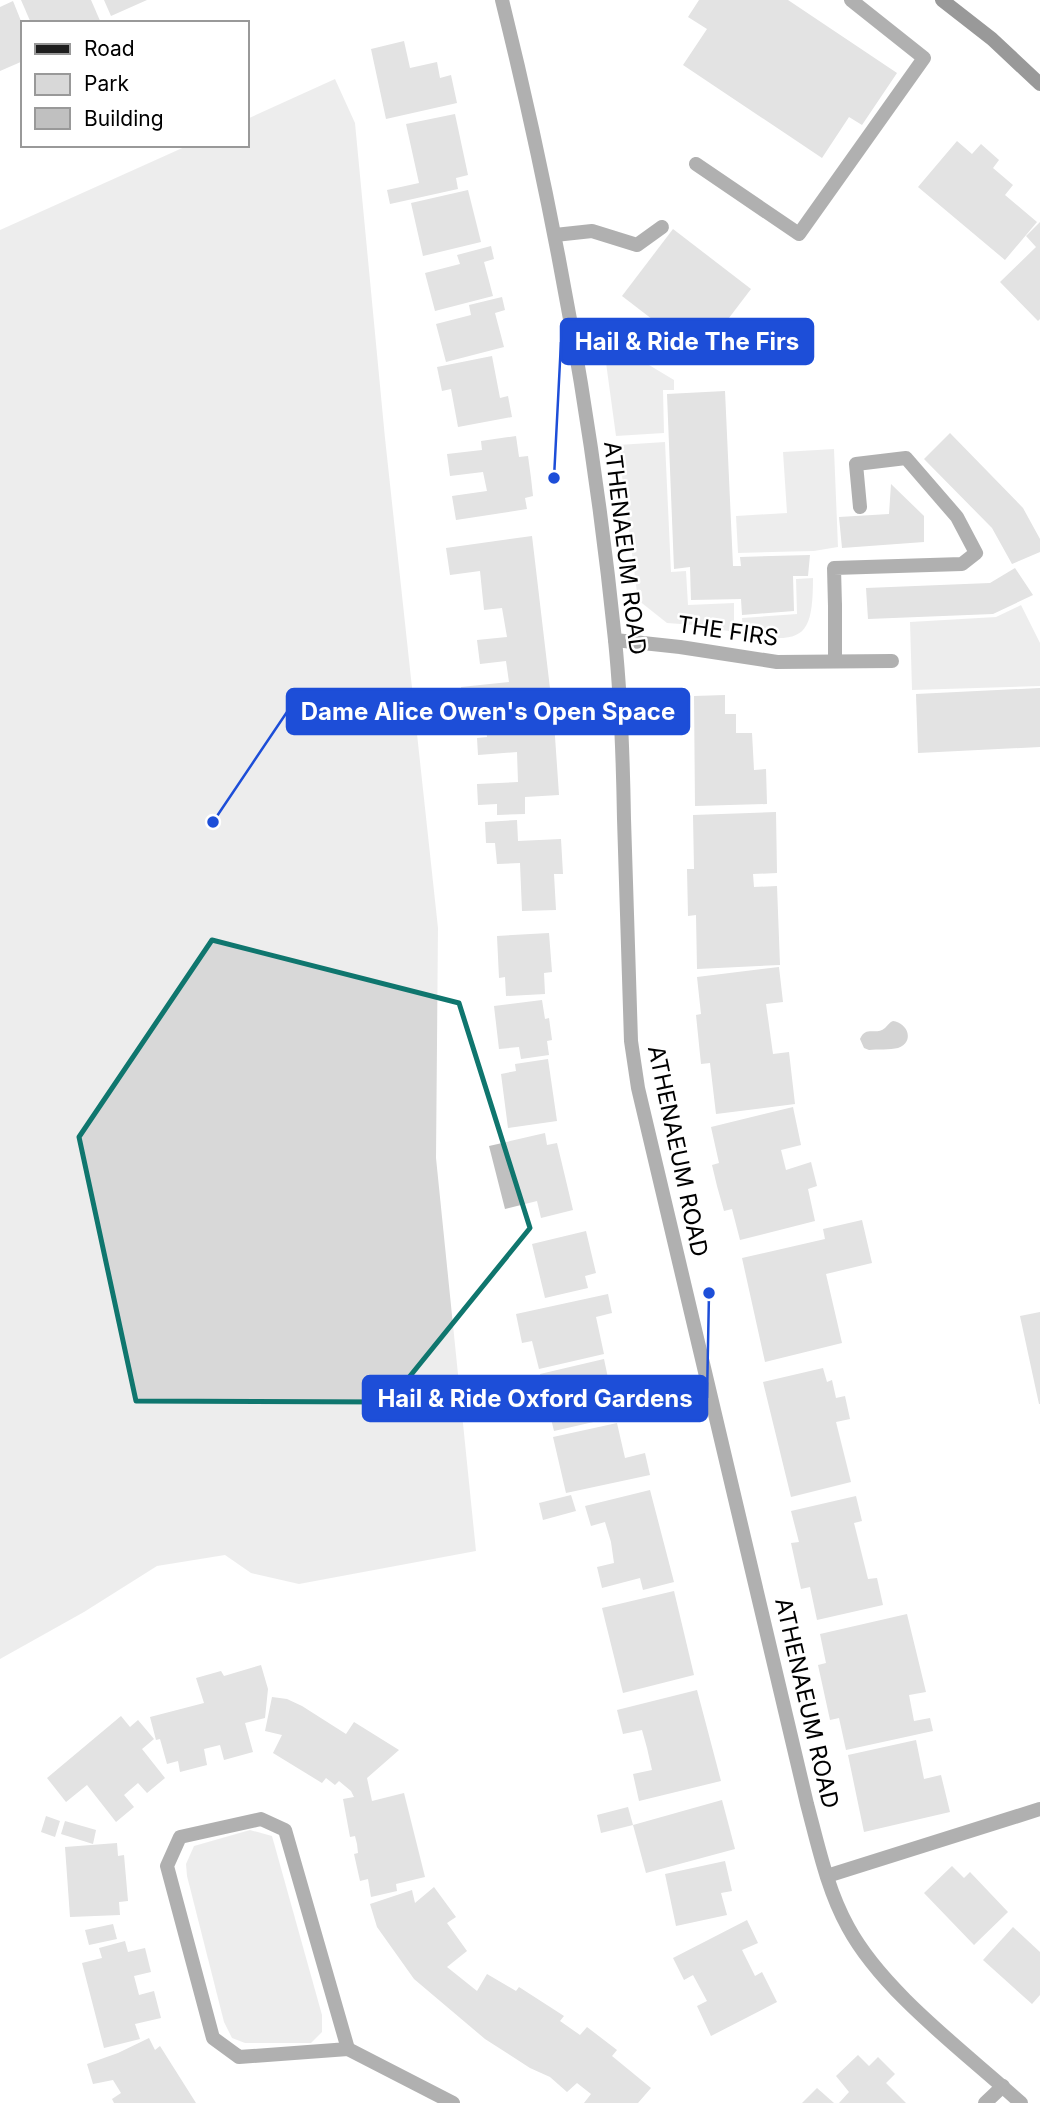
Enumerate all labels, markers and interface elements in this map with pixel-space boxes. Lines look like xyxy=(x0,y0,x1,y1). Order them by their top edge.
legend xyxy=(21,21,248,147)
text: Road xyxy=(84,36,135,61)
text: Park xyxy=(84,71,129,96)
text: Building xyxy=(84,106,164,131)
callout: Hail & Ride The Firs xyxy=(561,319,813,364)
text: Hail & Ride The Firs xyxy=(575,327,799,356)
street label: ATHENAEUM ROAD xyxy=(598,440,652,656)
street label: THE FIRS xyxy=(676,610,780,652)
callout: Dame Alice Owen's Open Space xyxy=(287,689,689,734)
text: Dame Alice Owen's Open Space xyxy=(301,697,675,726)
street label: ATHENAEUM ROAD xyxy=(642,1043,714,1259)
callout: Hail & Ride Oxford Gardens xyxy=(363,1376,707,1421)
text: Hail & Ride Oxford Gardens xyxy=(377,1384,693,1413)
street label: ATHENAEUM ROAD xyxy=(769,1595,845,1811)

